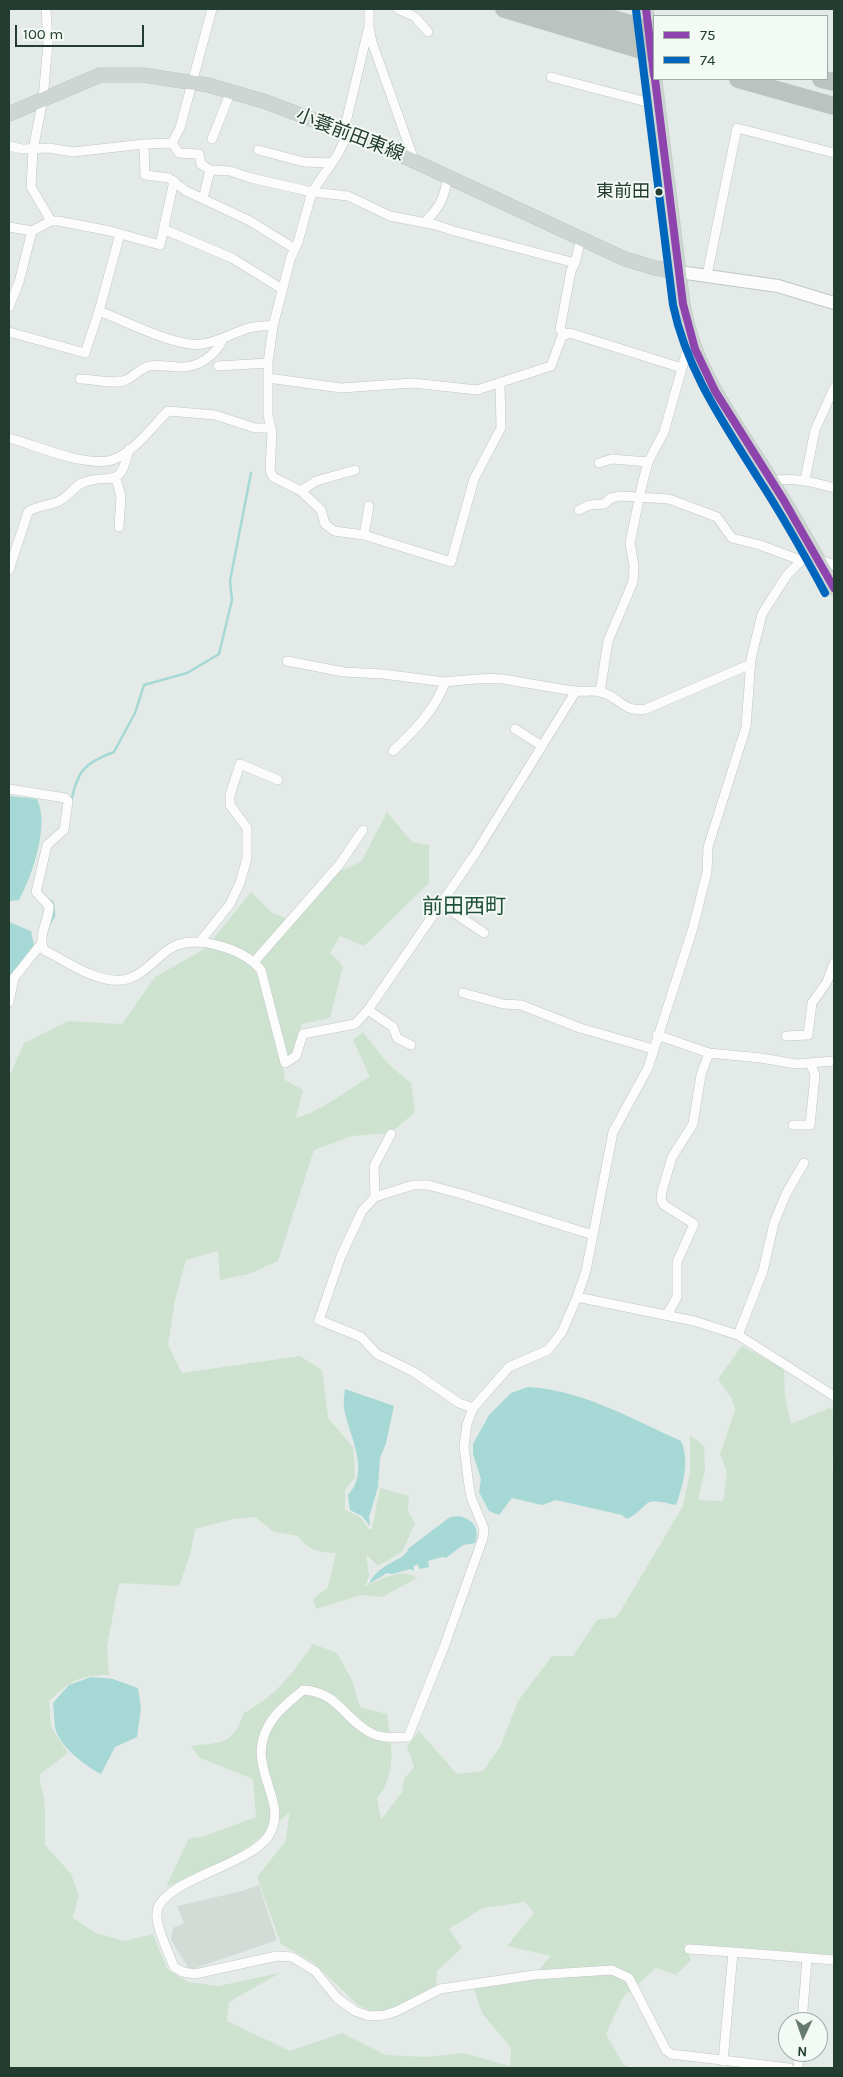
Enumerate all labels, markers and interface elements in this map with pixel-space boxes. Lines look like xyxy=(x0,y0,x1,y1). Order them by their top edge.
scale bar xyxy=(18,15,146,47)
legend xyxy=(653,15,828,80)
text: 100 m xyxy=(23,25,63,43)
text: 75 xyxy=(700,26,716,44)
text: 74 xyxy=(700,51,715,69)
street label: 小蓑前田東線 xyxy=(293,104,407,166)
place label: 東前田 xyxy=(596,181,650,203)
marker: 東前田 xyxy=(654,187,664,197)
district label: 前田西町 xyxy=(422,894,506,920)
north arrow xyxy=(778,2012,828,2062)
text: N xyxy=(797,2043,808,2060)

